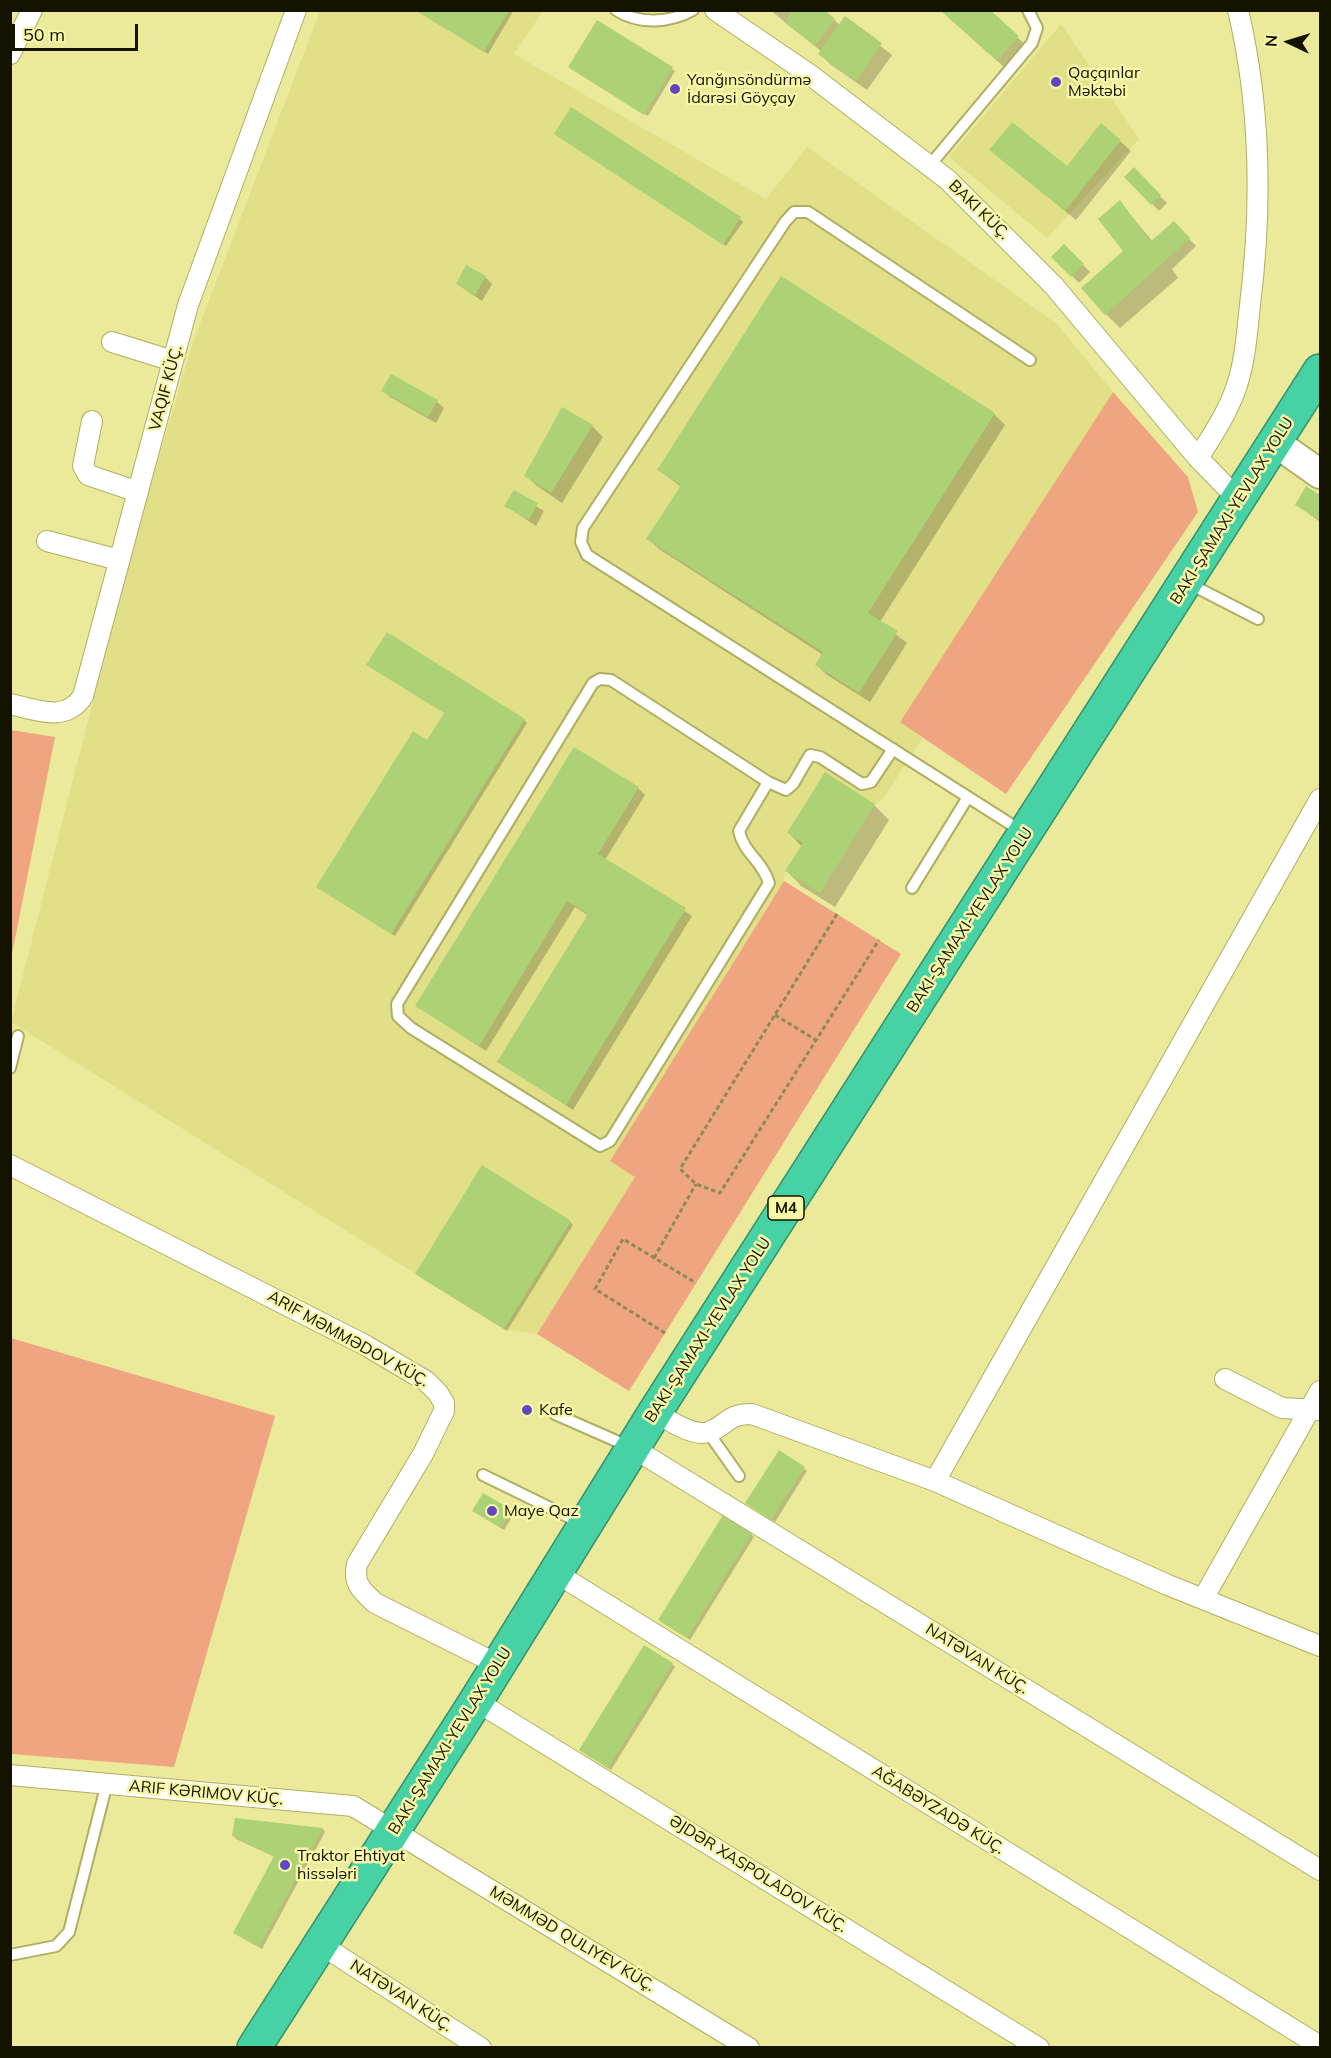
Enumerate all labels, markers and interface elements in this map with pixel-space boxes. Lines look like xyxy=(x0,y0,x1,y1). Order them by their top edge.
scale bar xyxy=(15,12,141,50)
north arrow xyxy=(1259,12,1319,72)
text: 50 m xyxy=(23,23,65,46)
text: N xyxy=(1261,34,1281,47)
place label: Qaçqınlar Məktəbi xyxy=(1068,63,1140,101)
place label: Yanğınsöndürmə İdarəsi Göyçay xyxy=(687,70,811,108)
marker: Qaçqınlar Məktəbi xyxy=(1049,75,1063,89)
marker: Yanğınsöndürmə İdarəsi Göyçay xyxy=(668,82,682,96)
street label: BAKI KÜÇ. xyxy=(944,176,1014,244)
street label: VAQIF KÜÇ. xyxy=(145,343,187,433)
street label: BAKI-ŞAMAXI-YEVLAX YOLU xyxy=(1166,414,1298,608)
street label: BAKI-ŞAMAXI-YEVLAX YOLU xyxy=(903,824,1037,1016)
road number: M4 xyxy=(768,1196,804,1220)
street label: BAKI-ŞAMAXI-YEVLAX YOLU xyxy=(641,1234,775,1426)
street label: ARIF MƏMMƏDOV KÜÇ. xyxy=(264,1287,432,1391)
place label: Kafe xyxy=(539,1400,573,1420)
marker: Kafe xyxy=(520,1403,534,1417)
place label: Maye Qaz xyxy=(504,1501,579,1521)
marker: Maye Qaz xyxy=(485,1504,499,1518)
street label: NATƏVAN KÜÇ. xyxy=(922,1620,1032,1698)
street label: BAKI-ŞAMAXI-YEVLAX YOLU xyxy=(384,1644,516,1838)
street label: AĞABƏYZADƏ KÜÇ. xyxy=(868,1761,1008,1859)
street label: ARIF KƏRIMOV KÜÇ. xyxy=(128,1777,284,1809)
street label: ƏJDƏR XASPOLADOV KÜÇ. xyxy=(665,1811,851,1937)
place label: Traktor Ehtiyat hissələri xyxy=(297,1846,405,1884)
marker: Traktor Ehtiyat hissələri xyxy=(278,1858,292,1872)
street label: MƏMMƏD QULIYEV KÜÇ. xyxy=(486,1882,658,1996)
street label: NATƏVAN KÜÇ. xyxy=(346,1956,456,2036)

